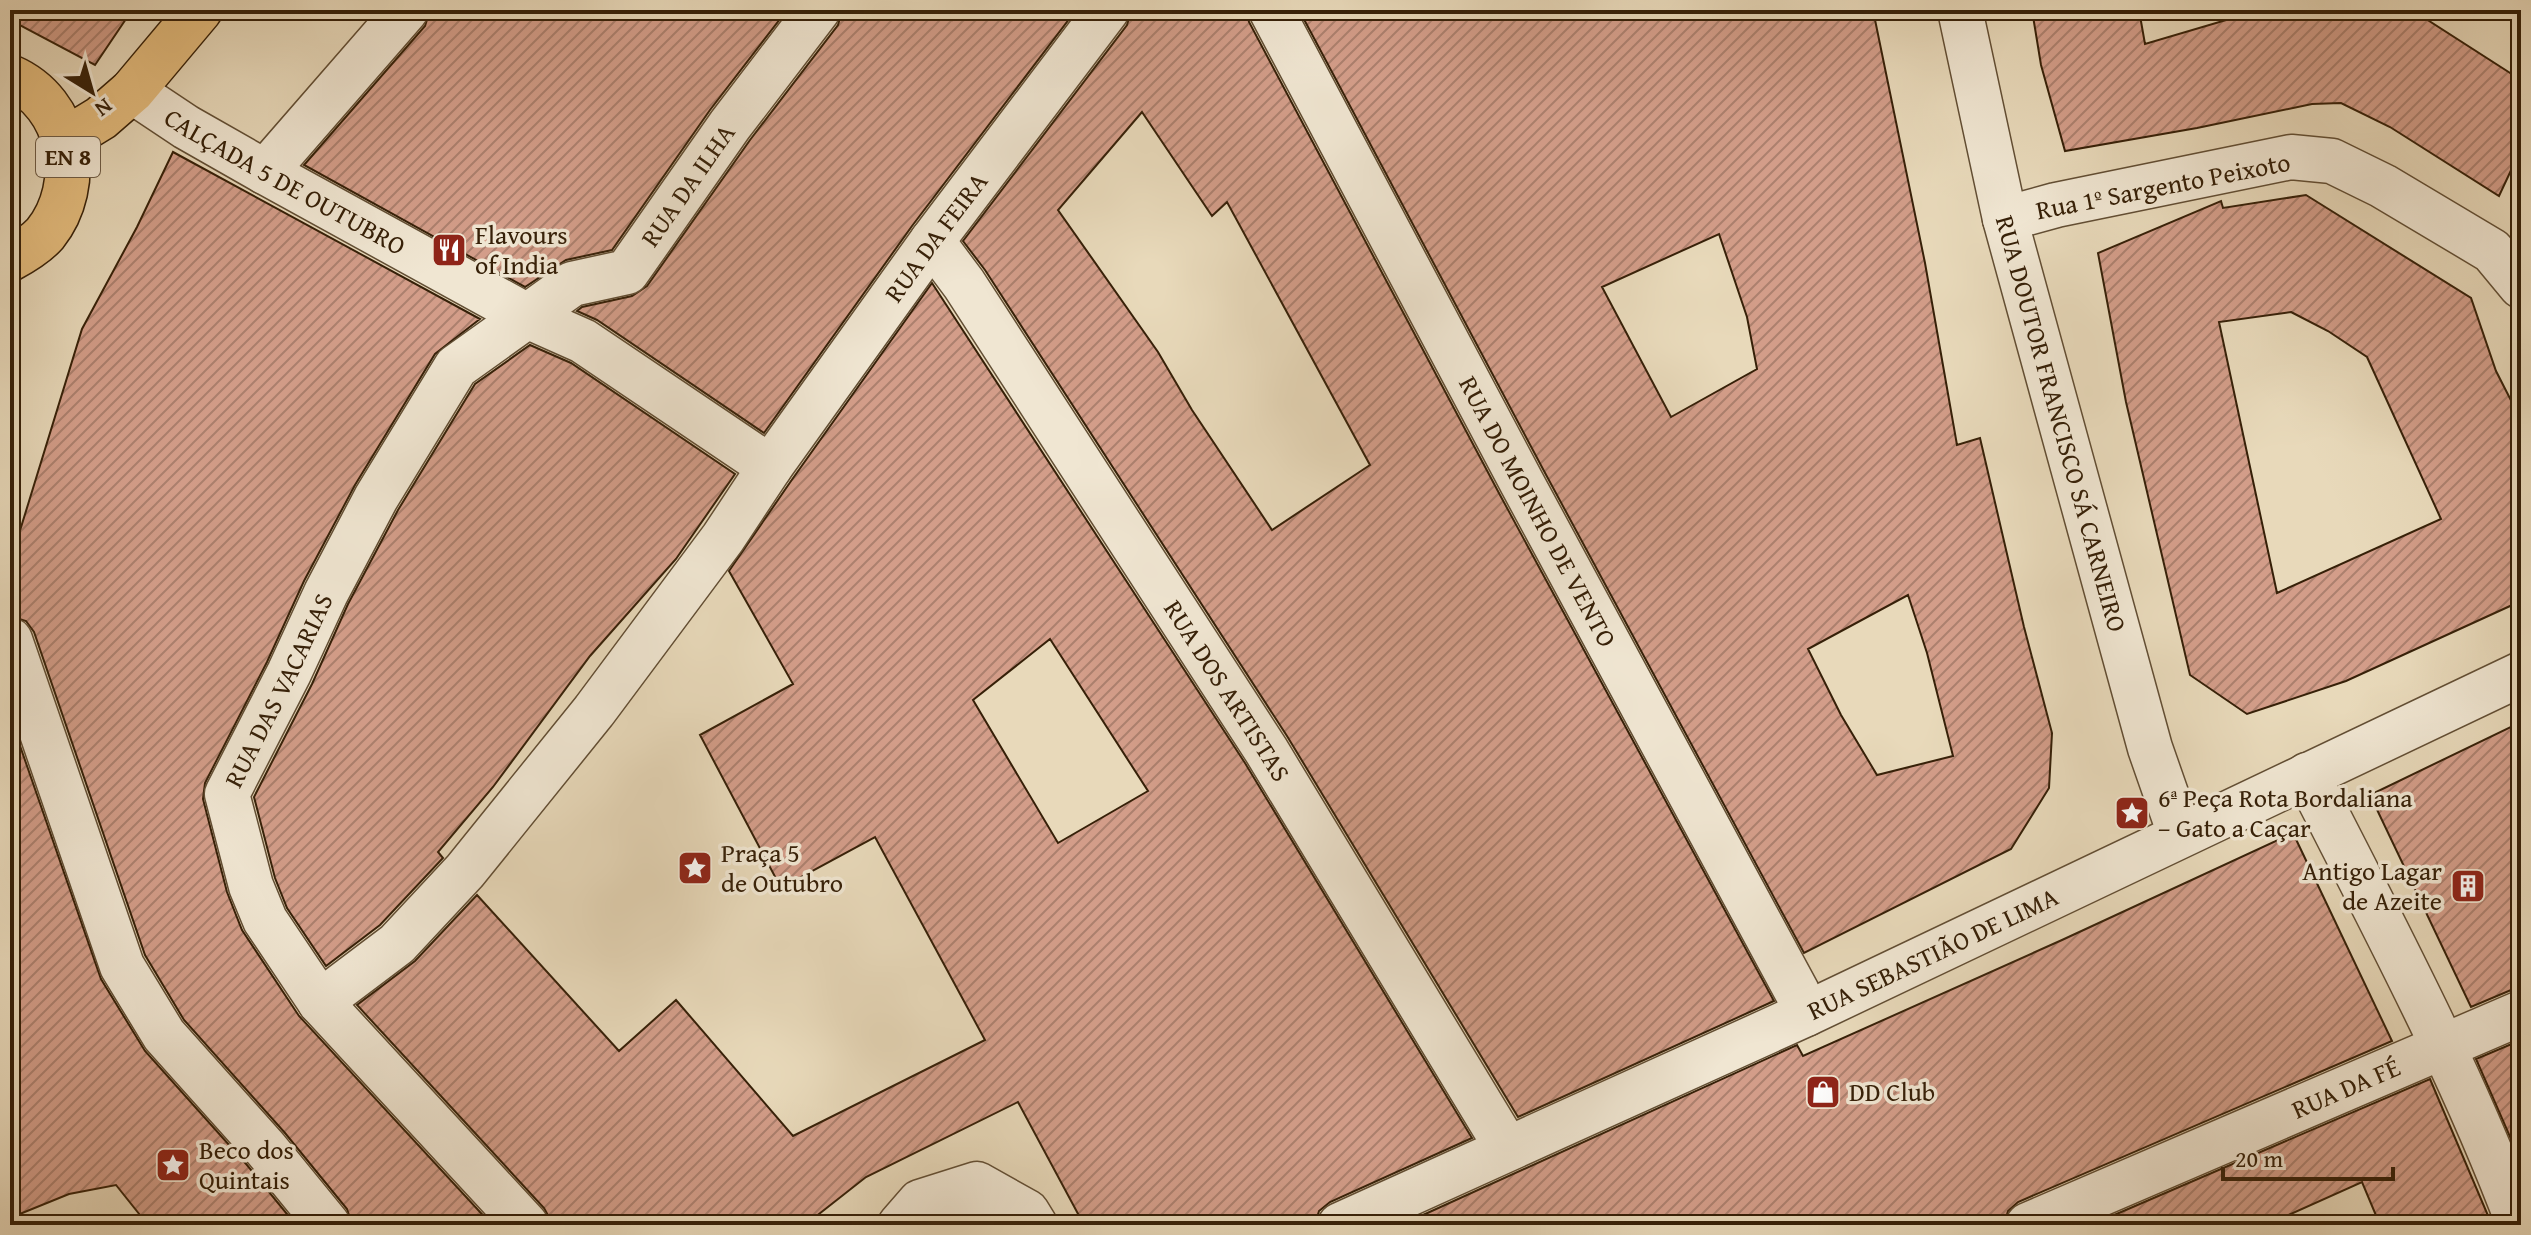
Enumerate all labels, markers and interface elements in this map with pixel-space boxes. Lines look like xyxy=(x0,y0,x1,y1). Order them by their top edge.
north arrow xyxy=(52,52,132,132)
text: N xyxy=(88,91,120,125)
street label: CALÇADA 5 DE OUTUBRO xyxy=(157,98,413,265)
street label: RUA DA ILHA xyxy=(630,115,744,255)
road number: EN 8 xyxy=(36,137,100,177)
street label: Rua 1º Sargento Peixoto xyxy=(2032,142,2293,229)
street label: RUA DA FEIRA xyxy=(874,163,997,310)
street label: RUA DOUTOR FRANCISCO SÁ CARNEIRO xyxy=(1986,211,2137,636)
place label: Flavours of India xyxy=(475,215,568,284)
restaurant icon: Flavours of India xyxy=(430,231,468,269)
street label: RUA DO MOINHO DE VENTO xyxy=(1449,369,1627,654)
street label: RUA DAS VACARIAS xyxy=(214,587,342,794)
street label: RUA DOS ARTISTAS xyxy=(1155,592,1301,789)
place label: 6ª Peça Rota Bordaliana – Gato a Caçar xyxy=(2158,778,2413,847)
place icon: 6ª Peça Rota Bordaliana – Gato a Caçar xyxy=(2113,794,2151,832)
place label: Praça 5 de Outubro xyxy=(721,833,843,902)
place icon: Praça 5 de Outubro xyxy=(676,849,714,887)
place label: Antigo Lagar de Azeite xyxy=(2302,851,2442,920)
building icon: Antigo Lagar de Azeite xyxy=(2449,867,2487,905)
street label: RUA SEBASTIÃO DE LIMA xyxy=(1801,877,2065,1030)
street label: RUA DA FÉ xyxy=(2285,1047,2406,1128)
place label: DD Club xyxy=(1849,1072,1935,1111)
shop icon: DD Club xyxy=(1804,1073,1842,1111)
place label: Beco dos Quintais xyxy=(199,1130,294,1199)
scale bar xyxy=(2223,1131,2393,1181)
text: 20 m xyxy=(2235,1141,2283,1176)
place icon: Beco dos Quintais xyxy=(154,1146,192,1184)

